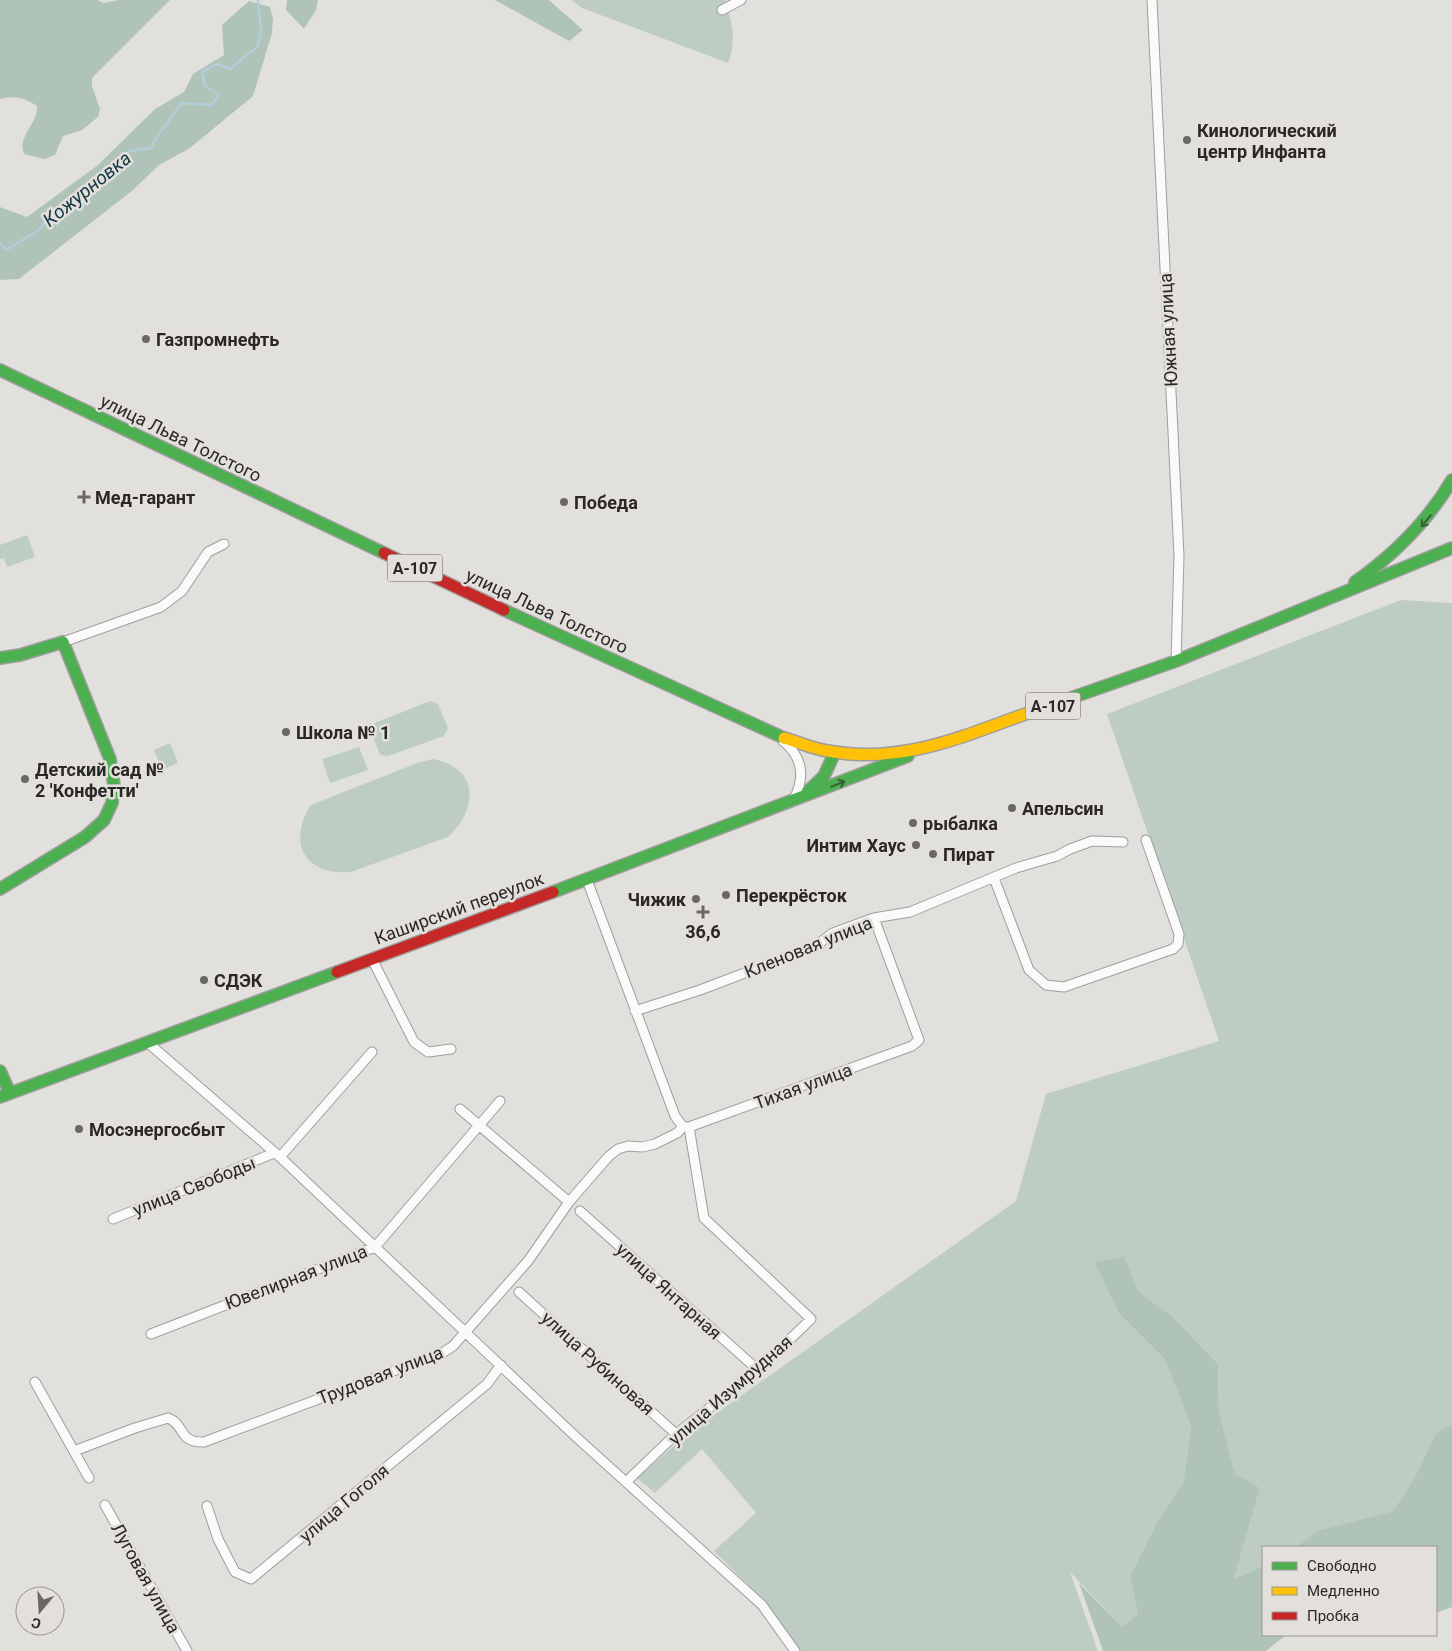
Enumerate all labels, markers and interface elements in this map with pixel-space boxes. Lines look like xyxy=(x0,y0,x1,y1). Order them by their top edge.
place label: Кинологический центр Инфанта xyxy=(1197,120,1337,162)
marker: Кинологический центр Инфанта xyxy=(1181,134,1193,146)
water label: Кожурновка xyxy=(38,146,136,232)
street label: Южная улица xyxy=(1155,273,1181,387)
place label: Газпромнефть xyxy=(156,329,279,350)
marker: Газпромнефть xyxy=(140,333,152,345)
street label: улица Льва Толстого xyxy=(97,390,265,486)
place label: Мед-гарант xyxy=(95,487,195,508)
marker: Мед-гарант xyxy=(77,490,91,504)
place label: Победа xyxy=(574,492,638,513)
marker: Победа xyxy=(558,496,570,508)
one-way arrow xyxy=(1420,514,1431,527)
road number: А-107 xyxy=(388,554,442,582)
street label: улица Льва Толстого xyxy=(463,564,631,658)
road number: А-107 xyxy=(1026,692,1080,719)
place label: Школа № 1 xyxy=(296,722,390,743)
marker: Школа № 1 xyxy=(280,726,292,738)
place label: Детский сад № 2 'Конфетти' xyxy=(35,759,164,801)
marker: Детский сад № 2 'Конфетти' xyxy=(19,773,31,785)
one-way arrow xyxy=(830,778,845,788)
place label: Апельсин xyxy=(1022,798,1104,819)
marker: Апельсин xyxy=(1006,802,1018,814)
place label: рыбалка xyxy=(923,813,998,834)
marker: рыбалка xyxy=(907,817,919,829)
place label: Интим Хаус xyxy=(806,835,906,856)
marker: Интим Хаус xyxy=(910,839,922,851)
place label: Пират xyxy=(943,844,995,865)
marker: Пират xyxy=(927,848,939,860)
street label: Каширский переулок xyxy=(371,867,547,948)
place label: Перекрёсток xyxy=(736,885,848,906)
place label: Чижик xyxy=(628,889,687,910)
marker: Перекрёсток xyxy=(720,889,732,901)
marker: Чижик xyxy=(690,893,702,905)
marker: 36,6 xyxy=(697,906,709,918)
street label: Кленовая улица xyxy=(741,912,875,982)
place label: 36,6 xyxy=(685,921,721,942)
place label: СДЭК xyxy=(214,970,263,991)
marker: СДЭК xyxy=(198,974,210,986)
street label: Тихая улица xyxy=(751,1059,855,1113)
place label: Мосэнергосбыт xyxy=(89,1119,225,1140)
marker: Мосэнергосбыт xyxy=(73,1123,85,1135)
street label: улица Свободы xyxy=(130,1152,258,1220)
street label: улица Янтарная xyxy=(612,1238,726,1344)
street label: Ювелирная улица xyxy=(222,1240,370,1314)
street label: улица Рубиновая xyxy=(537,1307,659,1419)
street label: улица Изумрудная xyxy=(664,1331,796,1449)
street label: Трудовая улица xyxy=(314,1341,446,1409)
street label: улица Гоголя xyxy=(295,1460,393,1546)
street label: Луговая улица xyxy=(107,1519,185,1637)
legend xyxy=(1262,1546,1437,1636)
text: Свободно xyxy=(1307,1557,1376,1575)
text: Медленно xyxy=(1307,1582,1380,1600)
north arrow xyxy=(15,1586,65,1636)
text: Пробка xyxy=(1307,1607,1359,1625)
text: С xyxy=(29,1614,43,1632)

